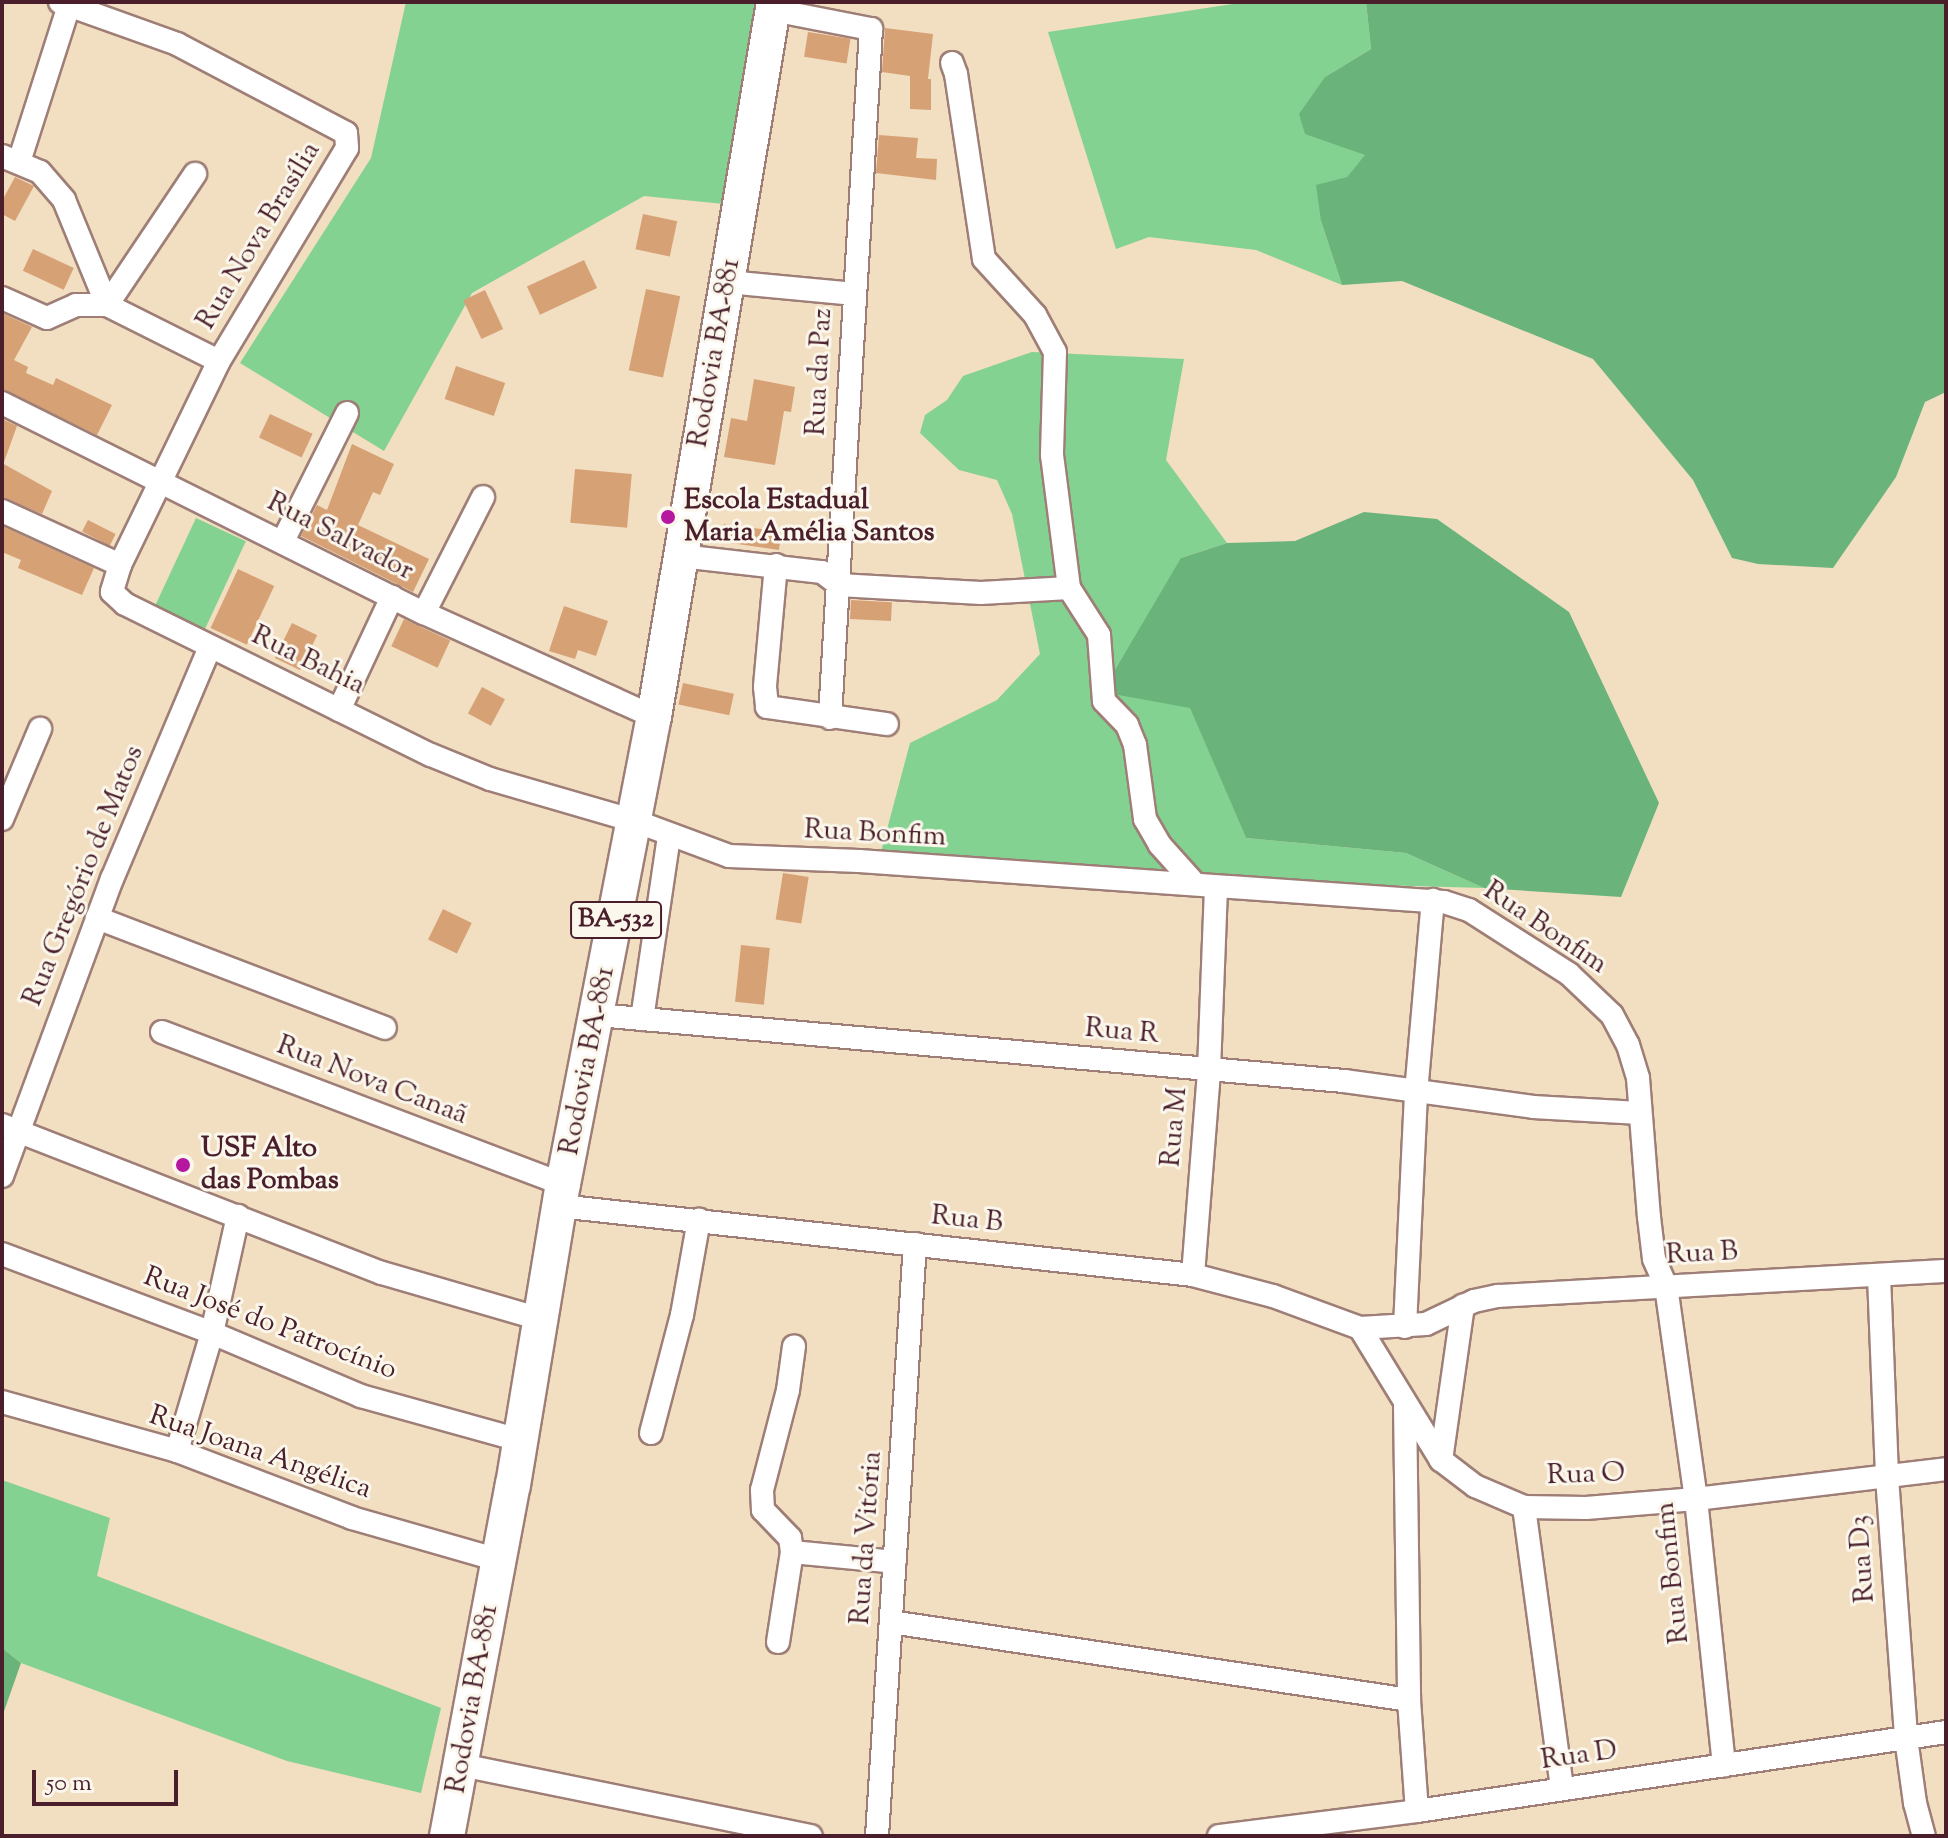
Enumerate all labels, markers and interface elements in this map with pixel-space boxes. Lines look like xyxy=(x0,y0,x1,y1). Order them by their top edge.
street label: Rua Nova Brasília xyxy=(190,136,328,336)
street label: Rodovia BA-881 xyxy=(682,256,748,450)
street label: Rua da Paz xyxy=(800,307,840,437)
place label: Escola Estadual Maria Amélia Santos xyxy=(684,484,934,550)
street label: Rua Salvador xyxy=(261,486,419,588)
marker: Escola Estadual Maria Amélia Santos xyxy=(659,508,677,526)
street label: Rua Bahia xyxy=(246,619,370,703)
street label: Rua Gregório de Matos xyxy=(16,741,152,1011)
street label: Rua Bonfim xyxy=(803,814,947,854)
street label: Rua Bonfim xyxy=(1477,874,1613,982)
road number: BA-532 xyxy=(570,898,662,942)
street label: Rodovia BA-881 xyxy=(553,964,623,1158)
street label: Rua R xyxy=(1083,1012,1161,1052)
street label: Rua Nova Canaã xyxy=(272,1029,472,1133)
street label: Rua M xyxy=(1155,1086,1195,1168)
place label: USF Alto das Pombas xyxy=(201,1132,339,1198)
marker: USF Alto das Pombas xyxy=(172,1154,194,1176)
street label: Rua B xyxy=(929,1200,1005,1240)
street label: Rua B xyxy=(1665,1235,1739,1273)
street label: Rua José do Patrocínio xyxy=(139,1260,401,1388)
street label: Rua Joana Angélica xyxy=(145,1399,375,1507)
street label: Rua da Vitória xyxy=(844,1450,890,1626)
street label: Rua O xyxy=(1546,1457,1626,1493)
street label: Rua Bonfim xyxy=(1649,1501,1697,1645)
street label: Rua D3 xyxy=(1843,1514,1883,1604)
street label: Rodovia BA-881 xyxy=(440,1602,506,1796)
street label: Rua D xyxy=(1539,1734,1619,1778)
scale bar xyxy=(36,1754,182,1804)
text: 50 m xyxy=(46,1767,92,1801)

